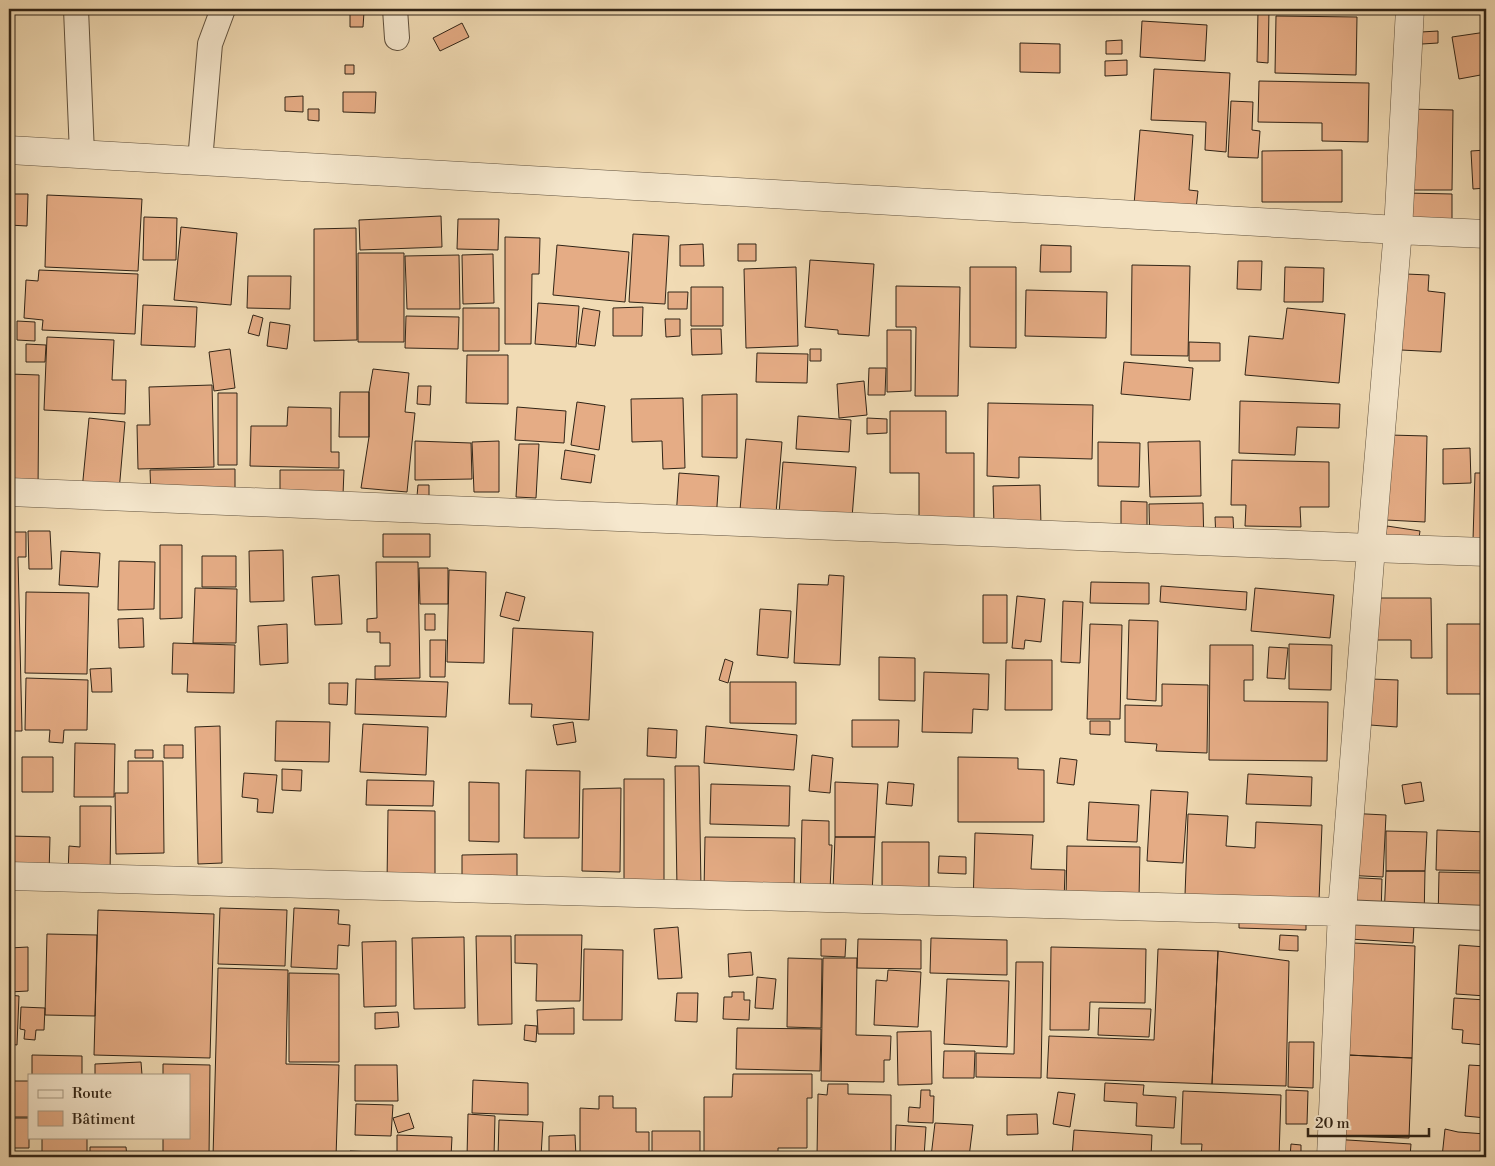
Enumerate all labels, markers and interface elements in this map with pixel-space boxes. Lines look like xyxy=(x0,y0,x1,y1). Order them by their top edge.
legend xyxy=(28,1074,190,1138)
text: Route xyxy=(72,1084,112,1103)
scale bar xyxy=(1308,1106,1429,1138)
text: Bâtiment xyxy=(71,1110,136,1129)
text: 20 m xyxy=(1315,1114,1350,1133)

